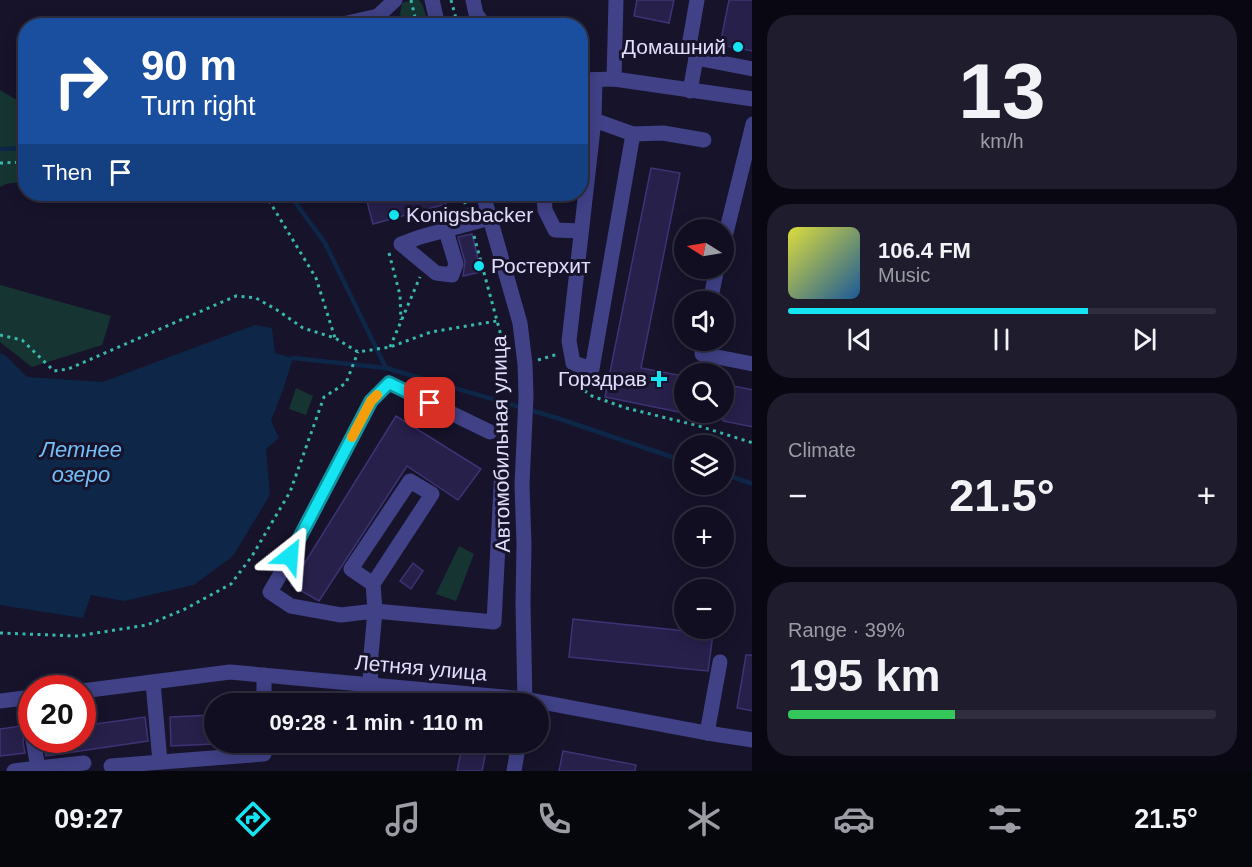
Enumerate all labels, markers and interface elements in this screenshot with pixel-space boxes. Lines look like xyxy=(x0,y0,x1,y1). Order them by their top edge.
place label: Домашний xyxy=(622,35,726,58)
marker: Домашний xyxy=(731,40,745,54)
icon: right xyxy=(42,42,120,120)
text: 90 m xyxy=(141,42,237,89)
text: 13 xyxy=(959,47,1045,135)
text: Turn right xyxy=(141,91,256,121)
text: km/h xyxy=(980,130,1024,152)
icon: arrive xyxy=(104,156,137,189)
text: Then xyxy=(42,160,92,185)
place label: Konigsbacker xyxy=(406,203,533,226)
marker: Konigsbacker xyxy=(387,208,401,222)
north arrow xyxy=(674,219,734,279)
map controls xyxy=(674,219,734,639)
text: 106.4 FM xyxy=(878,238,971,263)
place label: Ростерхит xyxy=(491,254,591,277)
marker: Ростерхит xyxy=(472,259,486,273)
text: Music xyxy=(878,264,930,286)
button: sound xyxy=(674,291,734,351)
icon: previous xyxy=(843,323,876,356)
icon: pause xyxy=(985,323,1018,356)
icon: next xyxy=(1128,323,1161,356)
street label: Автомобильная улица xyxy=(487,335,514,553)
button: search xyxy=(674,363,734,423)
place label: Горздрав xyxy=(558,367,647,390)
marker: Горздрав xyxy=(652,372,666,386)
pin xyxy=(404,377,455,428)
icon: arrive xyxy=(413,386,446,419)
button: layers xyxy=(674,435,734,495)
water label: Летнее озеро xyxy=(38,437,122,487)
text: Climate xyxy=(788,439,856,461)
text: 21.5° xyxy=(949,470,1055,521)
text: − xyxy=(788,477,807,514)
text: + xyxy=(1197,477,1216,514)
button: + xyxy=(674,507,734,567)
position arrow xyxy=(258,524,322,588)
button: − xyxy=(674,579,734,639)
text: Range · 39% xyxy=(788,619,905,641)
street label: Летняя улица xyxy=(354,650,488,685)
text: 195 km xyxy=(788,650,941,701)
speed limit sign: 20 xyxy=(18,675,96,753)
text: 09:28 · 1 min · 110 m xyxy=(270,710,484,735)
icon: directions xyxy=(232,798,274,840)
icon: music xyxy=(382,798,424,840)
icon: phone xyxy=(533,798,575,840)
icon: climate xyxy=(683,798,725,840)
icon: car xyxy=(833,798,875,840)
icon: filters xyxy=(984,798,1026,840)
text: 09:27 xyxy=(54,804,123,834)
text: 21.5° xyxy=(1134,804,1198,834)

